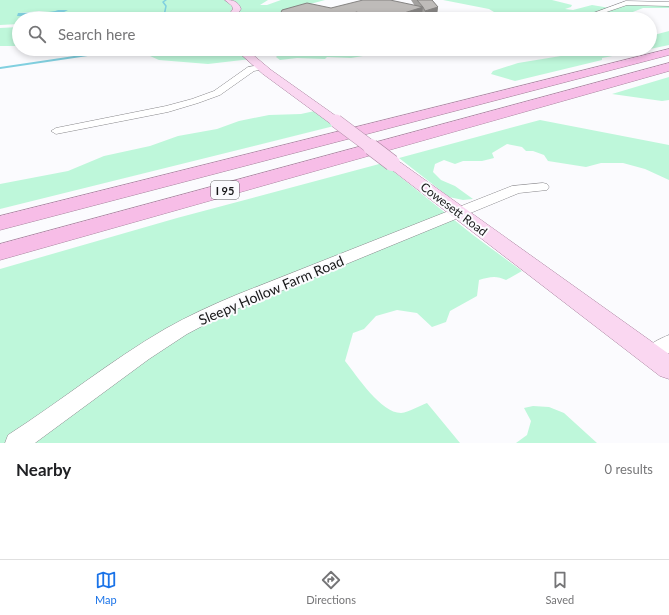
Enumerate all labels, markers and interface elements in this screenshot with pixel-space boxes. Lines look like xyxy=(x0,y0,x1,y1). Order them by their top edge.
search box xyxy=(12,12,657,56)
icon: search xyxy=(26,23,48,45)
text: Search here xyxy=(58,25,135,43)
street label: Cowesett Road xyxy=(418,179,490,239)
road number: I 95 xyxy=(211,181,239,199)
street label: Sleepy Hollow Farm Road xyxy=(196,252,346,328)
text: Nearby xyxy=(16,459,71,480)
text: 0 results xyxy=(605,461,653,477)
tab: Map xyxy=(95,569,117,606)
tab: Directions xyxy=(306,569,356,606)
tab: Saved xyxy=(545,569,574,606)

